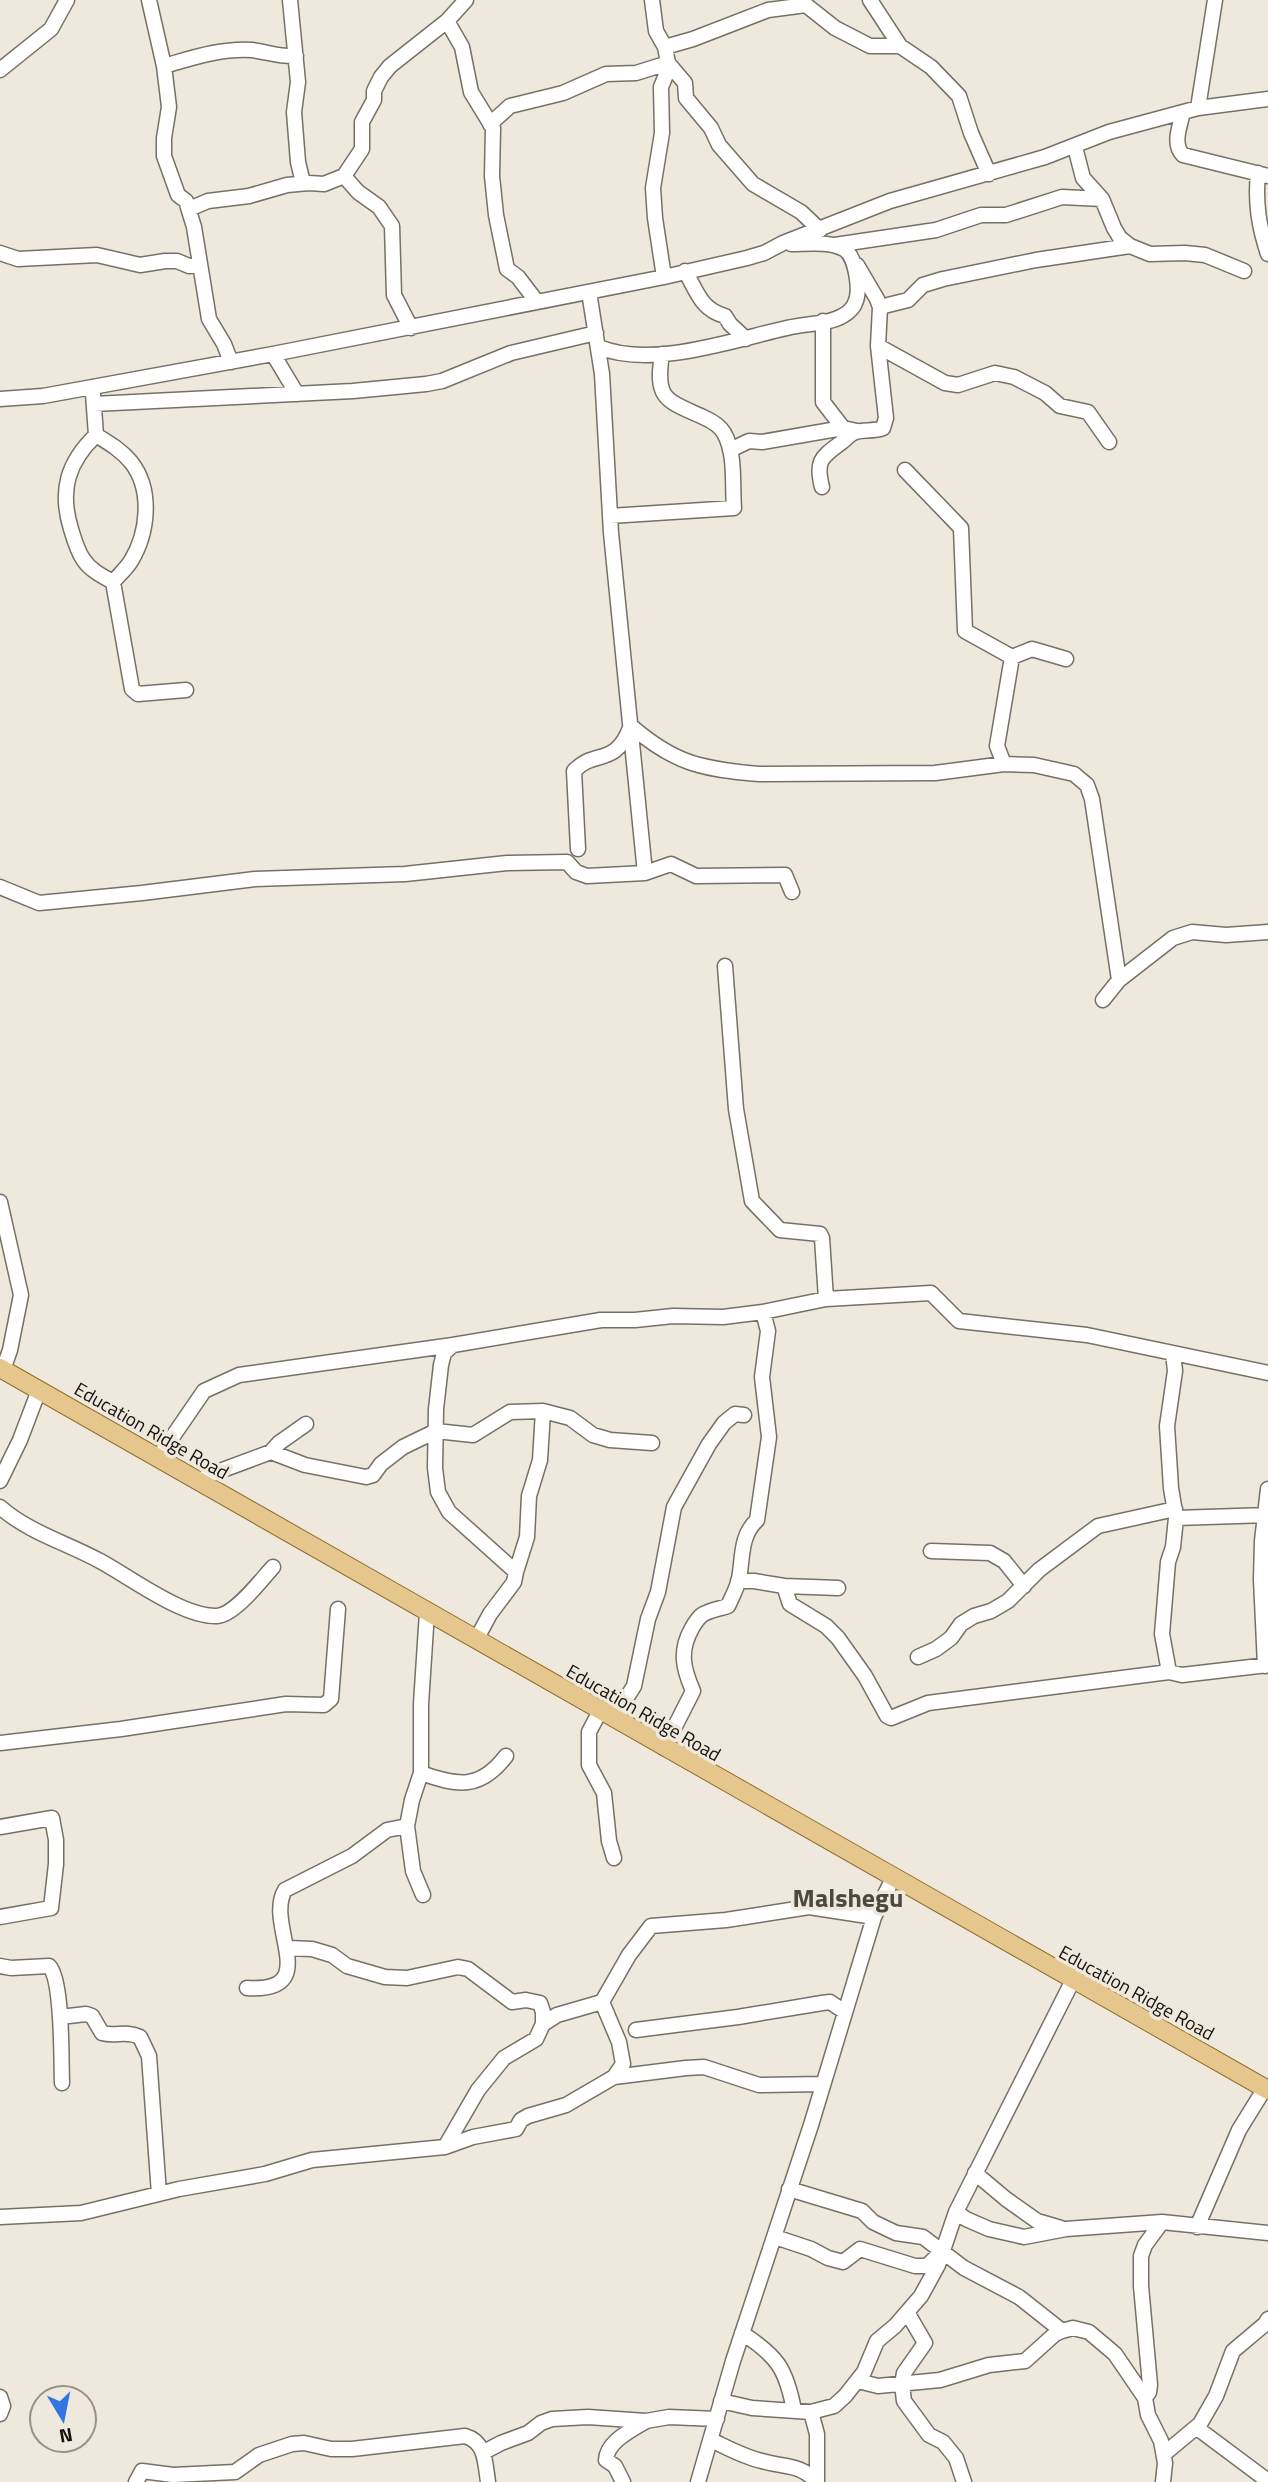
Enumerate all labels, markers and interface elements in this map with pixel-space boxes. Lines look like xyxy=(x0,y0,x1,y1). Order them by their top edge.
street label: Education Ridge Road xyxy=(69,1374,235,1486)
street label: Education Ridge Road xyxy=(561,1656,727,1768)
district label: Malshegu xyxy=(793,1878,903,1917)
street label: Education Ridge Road xyxy=(1054,1937,1220,2047)
north arrow xyxy=(28,2384,98,2454)
text: N xyxy=(57,2421,75,2452)

